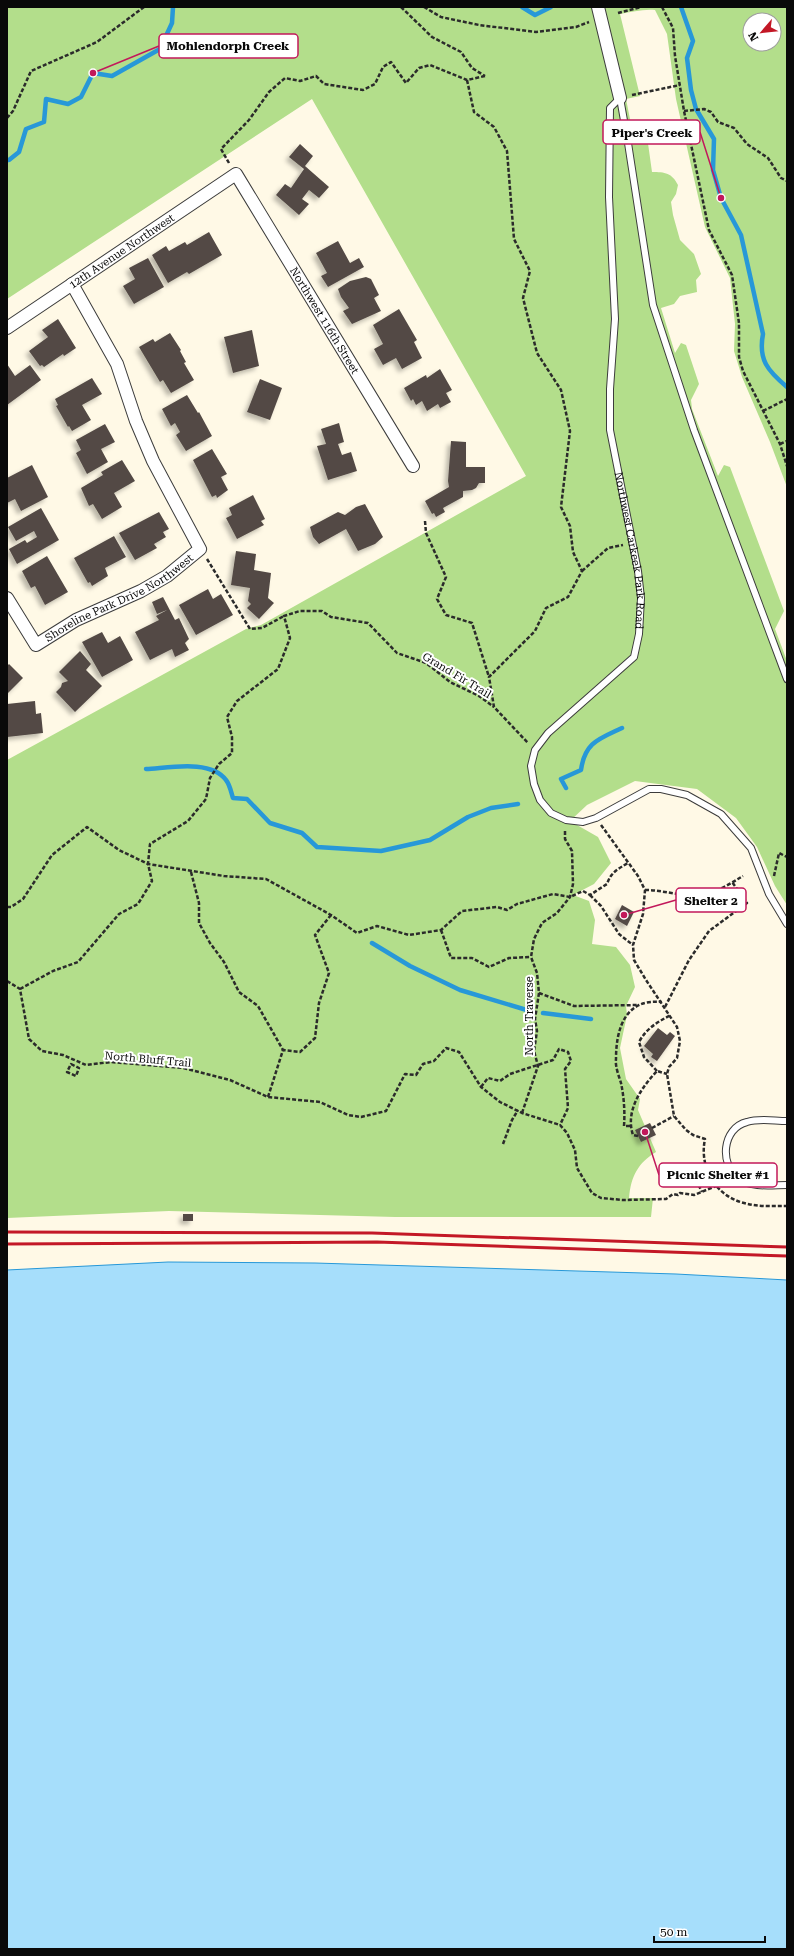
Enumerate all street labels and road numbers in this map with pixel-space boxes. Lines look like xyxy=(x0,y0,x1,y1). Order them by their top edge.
street label: 12th Avenue Northwest xyxy=(67,211,177,291)
street label: Northwest 116th Street xyxy=(287,265,362,376)
street label: Northwest Carkeek Park Road xyxy=(611,471,647,630)
street label: Shoreline Park Drive Northwest xyxy=(43,551,196,645)
street label: Grand Fir Trail xyxy=(420,650,494,701)
street label: North Traverse xyxy=(523,976,536,1056)
street label: North Bluff Trail xyxy=(104,1049,192,1070)

